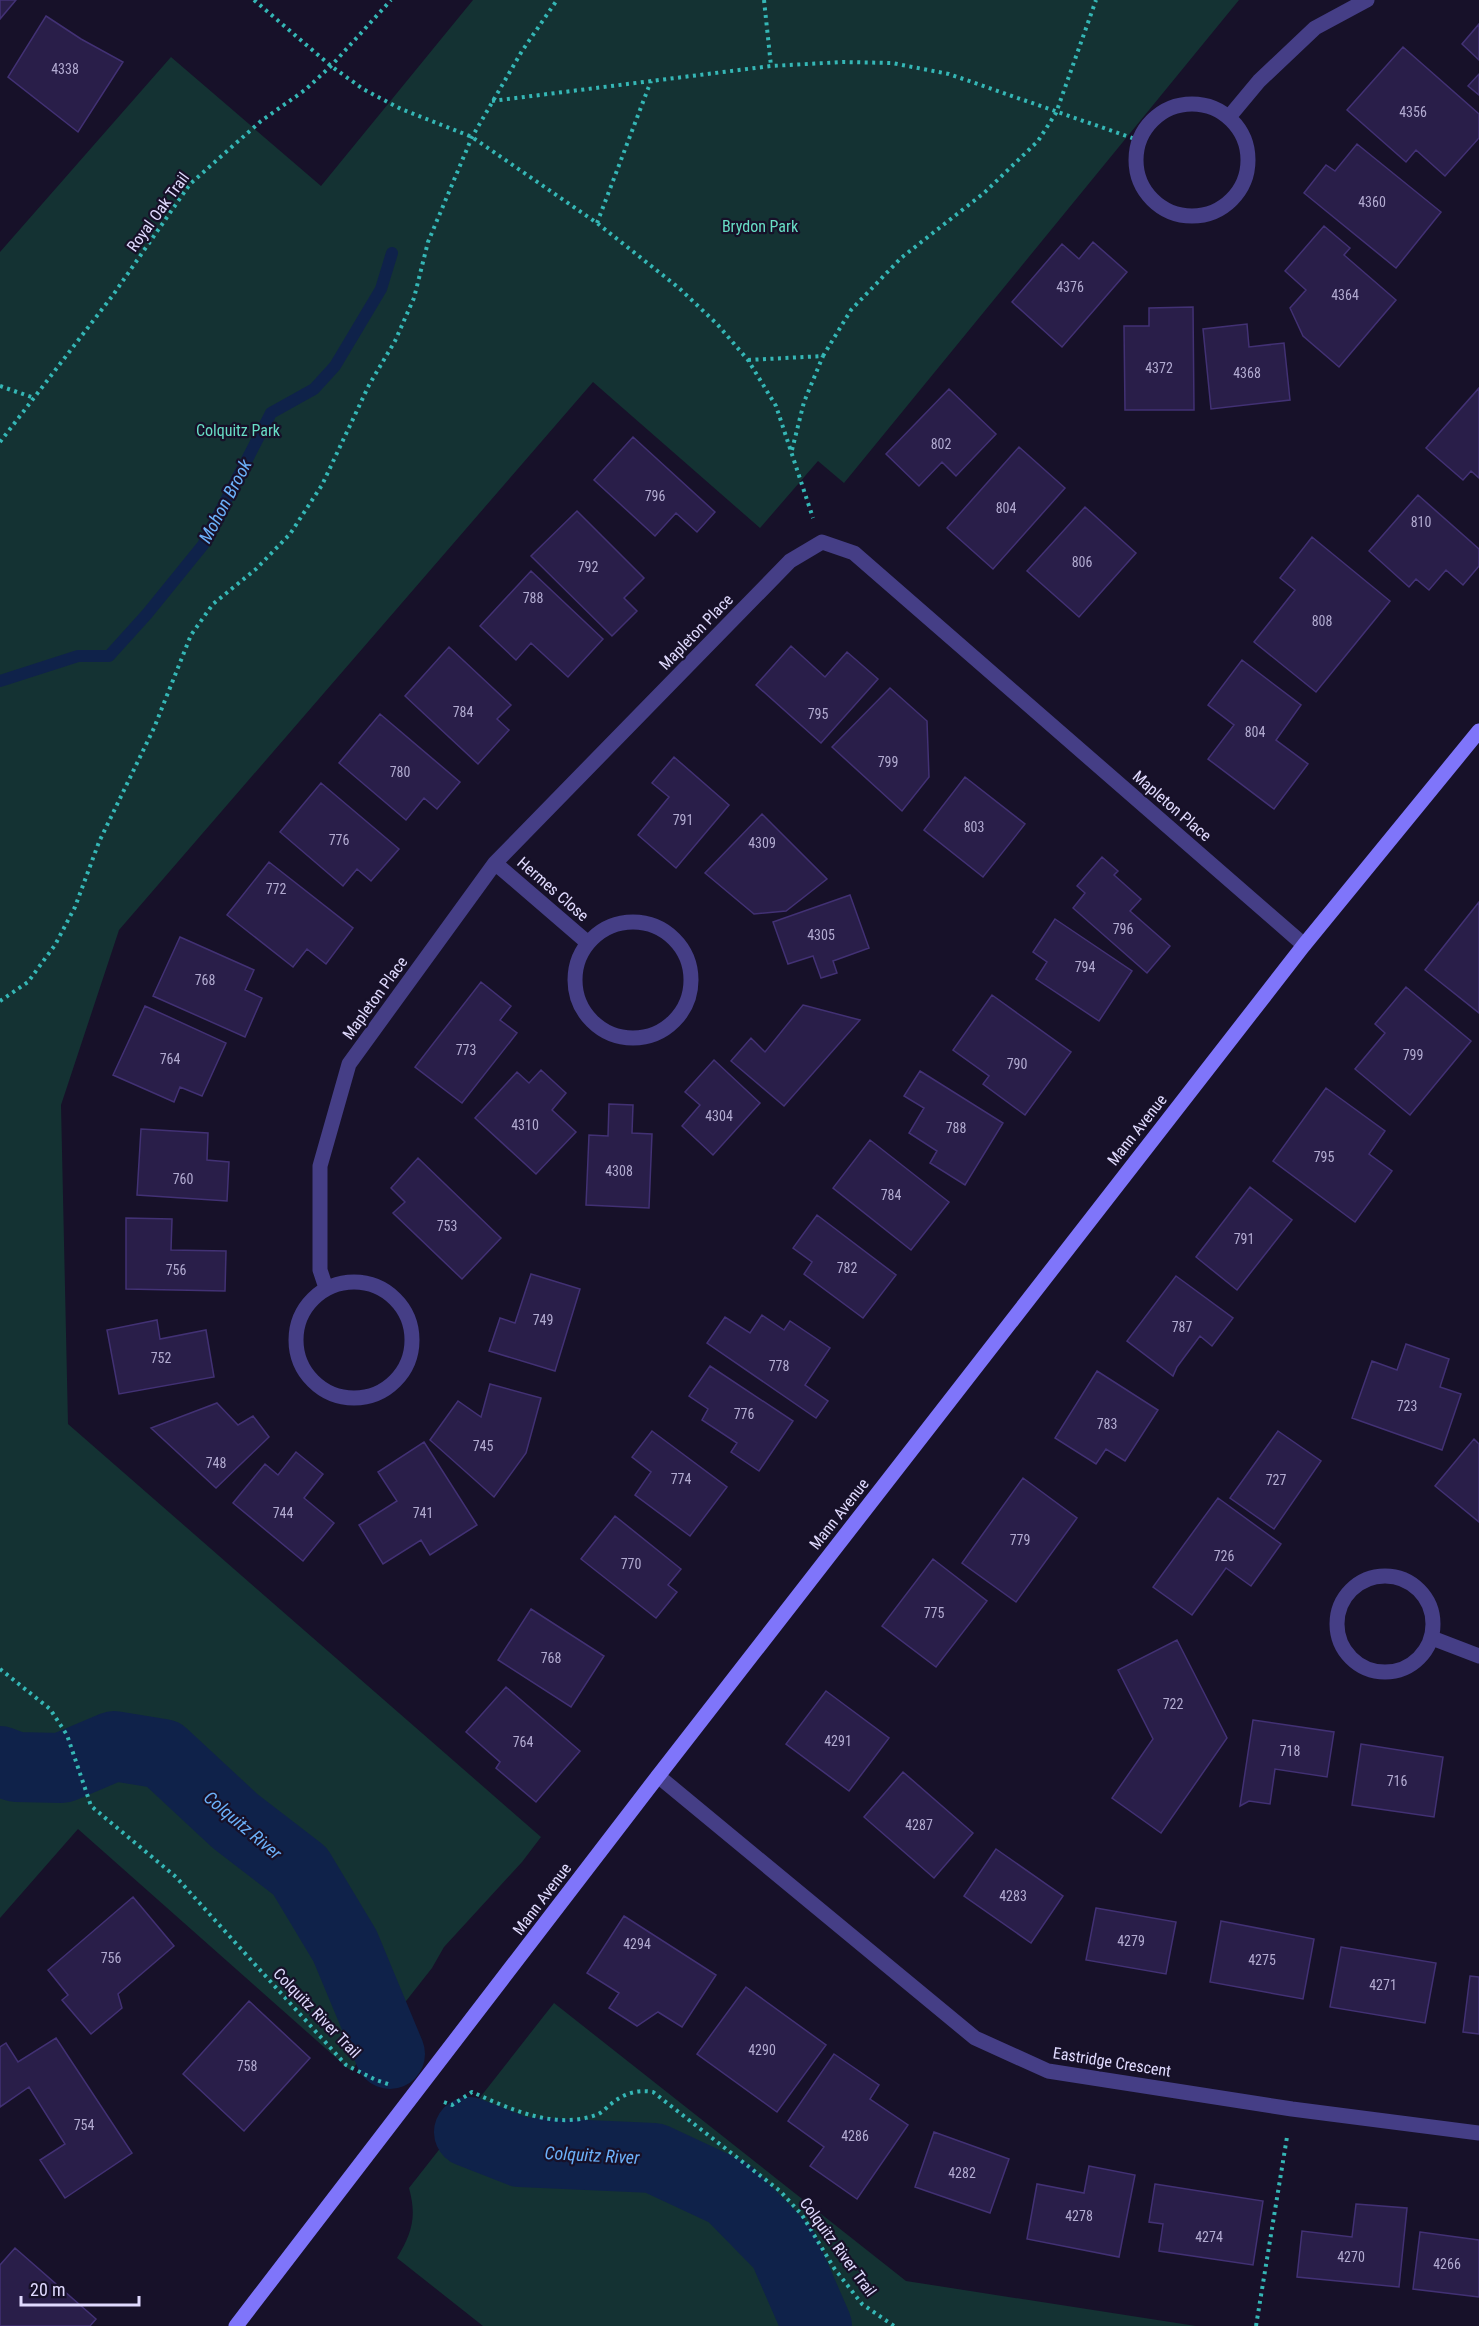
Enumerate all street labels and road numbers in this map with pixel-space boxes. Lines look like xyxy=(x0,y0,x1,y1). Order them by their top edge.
street label: Royal Oak Trail xyxy=(123,169,193,255)
street label: Mapleton Place xyxy=(655,590,737,674)
street label: Mapleton Place xyxy=(1129,767,1215,845)
street label: Hermes Close xyxy=(513,853,593,925)
street label: Mapleton Place xyxy=(339,953,411,1043)
street label: Mann Avenue xyxy=(1103,1091,1171,1169)
street label: Mann Avenue xyxy=(805,1475,873,1553)
street label: Mann Avenue xyxy=(509,1859,575,1939)
street label: Colquitz River Trail xyxy=(269,1964,365,2062)
street label: Eastridge Crescent xyxy=(1052,2043,1173,2081)
street label: Colquitz River Trail xyxy=(796,2194,880,2300)

